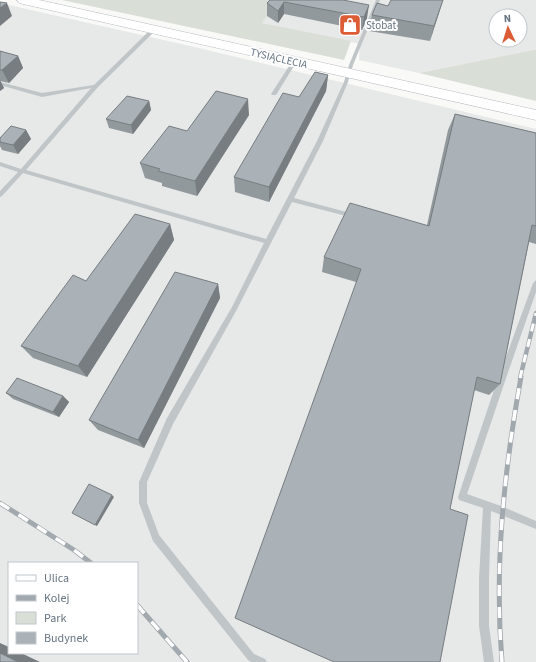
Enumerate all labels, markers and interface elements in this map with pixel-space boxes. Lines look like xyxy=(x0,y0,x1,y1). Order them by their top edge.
north arrow xyxy=(488,8,528,48)
text: N xyxy=(503,11,512,26)
shop icon: Stobat xyxy=(337,12,363,38)
place label: Stobat xyxy=(366,18,396,33)
street label: TYSIĄCLECIA xyxy=(249,45,309,72)
legend xyxy=(8,562,138,654)
text: Ulica xyxy=(44,570,69,587)
text: Kolej xyxy=(44,590,69,607)
text: Park xyxy=(44,610,66,627)
text: Budynek xyxy=(44,630,88,647)

